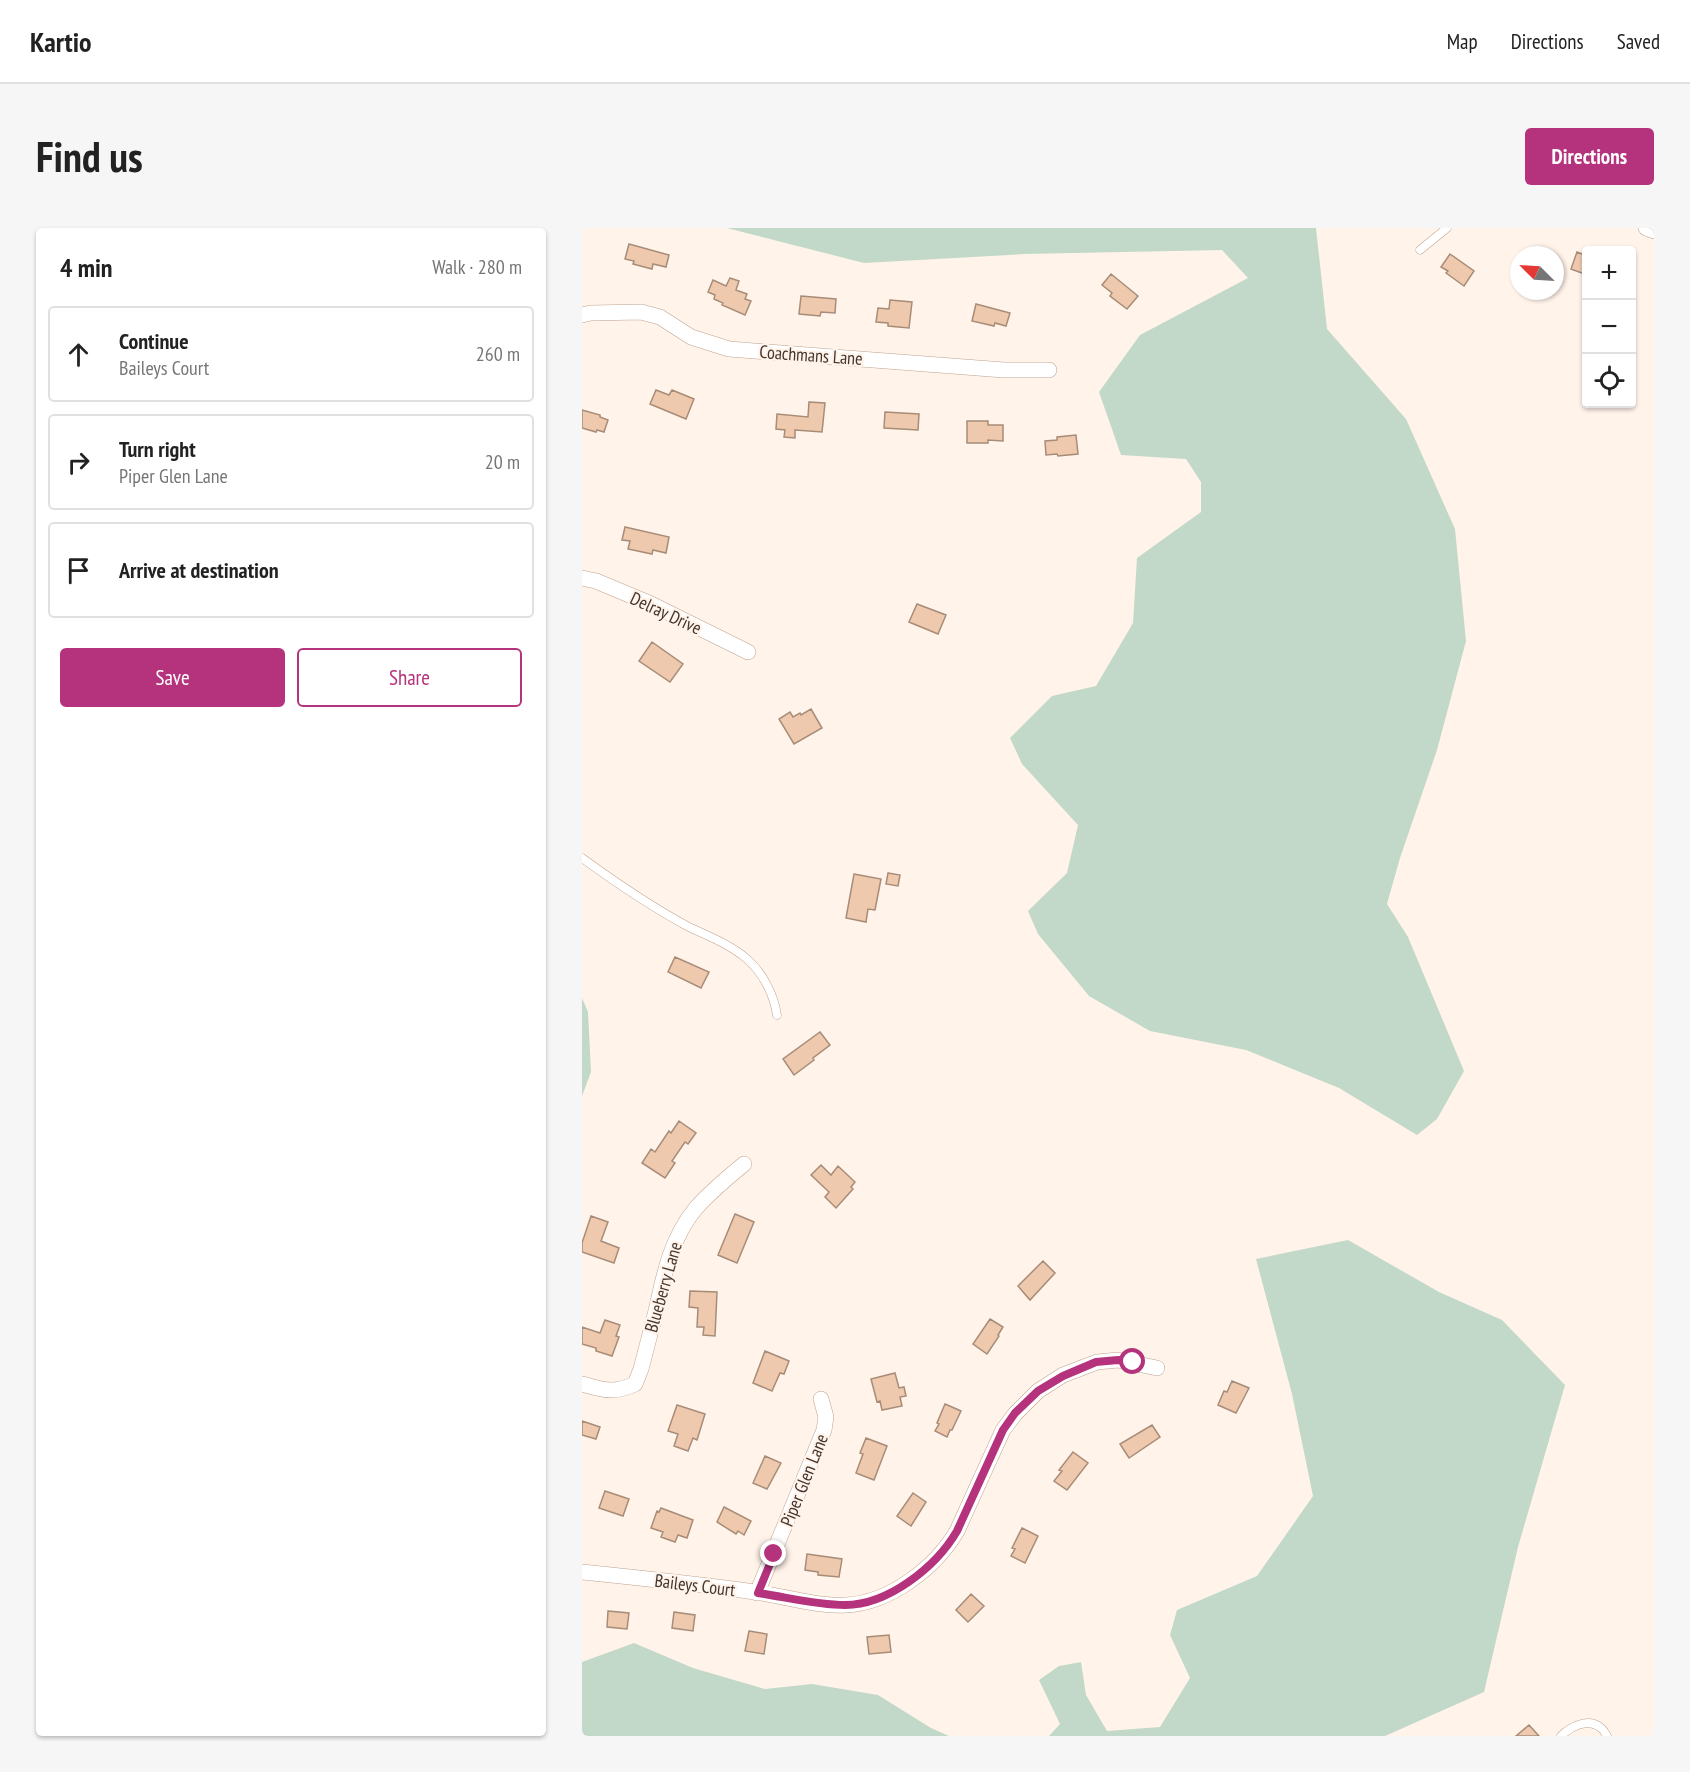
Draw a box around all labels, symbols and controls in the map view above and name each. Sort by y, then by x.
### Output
text: Kartio [30,23,92,60]
text: Map [1447,28,1478,55]
text: Directions [1511,28,1584,55]
text: Saved [1617,28,1660,55]
button: Directions [1525,128,1654,185]
text: Find us [36,129,143,184]
north arrow [1510,246,1564,300]
map controls [1582,246,1636,408]
button: + [1582,246,1636,300]
text: 4 min [60,251,113,284]
text: Walk · 280 m [432,254,522,280]
button: − [1582,300,1636,354]
text: Continue [119,327,189,355]
icon: ahead [62,338,95,371]
street label: Coachmans Lane [759,340,863,370]
text: 260 m [476,341,520,367]
button: locate [1582,354,1636,408]
text: Baileys Court [119,355,209,381]
text: Turn right [119,435,196,463]
icon: right [62,446,95,479]
text: 20 m [485,449,520,475]
text: Piper Glen Lane [119,463,228,489]
icon: arrive [62,554,95,587]
text: Arrive at destination [119,556,279,584]
street label: Delray Drive [627,587,705,639]
button: Save [60,648,285,707]
button: Share [297,648,522,707]
street label: Blueberry Lane [639,1239,687,1335]
route start [1119,1348,1145,1374]
street label: Piper Glen Lane [775,1430,833,1530]
route end [760,1540,786,1566]
street label: Baileys Court [653,1569,737,1601]

